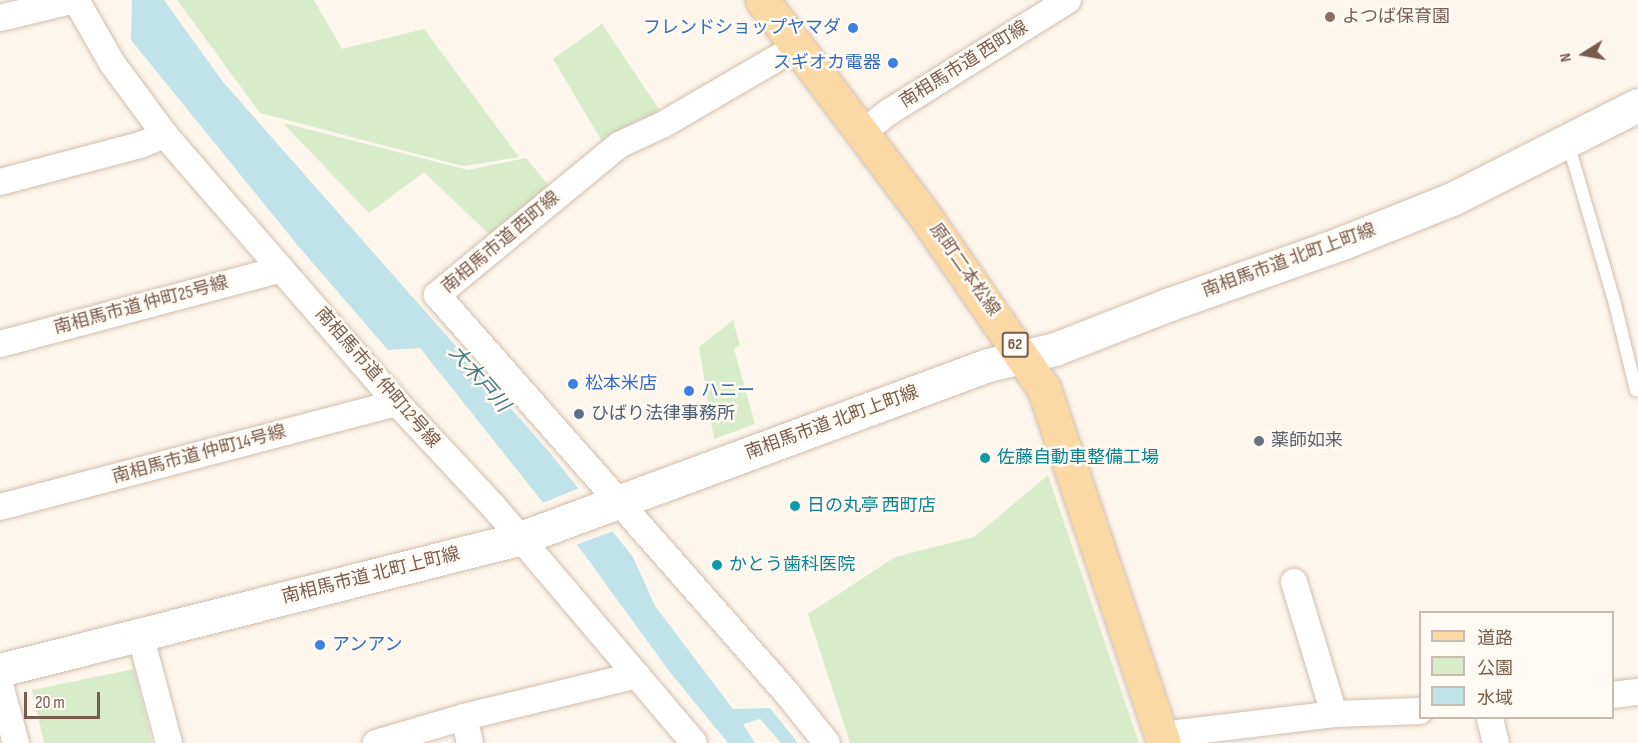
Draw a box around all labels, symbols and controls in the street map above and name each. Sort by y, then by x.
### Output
place label: よつば保育園 [1342,6,1450,28]
marker: よつば保育園 [1323,10,1337,24]
place label: フレンドショップヤマダ [643,17,841,39]
street label: 南相馬市道 西町線 [896,17,1032,113]
marker: フレンドショップヤマダ [846,21,860,35]
north arrow [1554,24,1614,84]
place label: スギオカ電器 [773,52,881,74]
text: N [1556,52,1576,64]
marker: スギオカ電器 [886,56,900,70]
street label: 南相馬市道 西町線 [438,188,564,298]
street label: 原町二本松線 [924,220,1004,320]
street label: 南相馬市道 北町上町線 [1199,220,1379,302]
street label: 南相馬市道 仲町25号線 [52,272,230,340]
street label: 南相馬市道 仲町12号線 [310,303,444,453]
road number: 62 [1002,332,1028,358]
water label: 大木戸川 [444,341,514,417]
place label: 松本米店 [585,373,657,395]
marker: 松本米店 [566,377,580,391]
place label: ハニー [701,380,755,402]
street label: 南相馬市道 北町上町線 [742,382,922,464]
marker: ハニー [682,384,696,398]
place label: ひばり法律事務所 [591,403,735,425]
marker: ひばり法律事務所 [572,407,586,421]
street label: 南相馬市道 仲町14号線 [110,421,288,489]
place label: 薬師如来 [1271,430,1343,452]
marker: 薬師如来 [1252,434,1266,448]
place label: 佐藤自動車整備工場 [997,447,1159,469]
marker: 佐藤自動車整備工場 [978,451,992,465]
place label: 日の丸亭 西町店 [807,495,936,517]
marker: 日の丸亭 西町店 [788,499,802,513]
street label: 南相馬市道 北町上町線 [280,543,462,609]
place label: かとう歯科医院 [729,554,855,576]
marker: かとう歯科医院 [710,558,724,572]
legend [1419,611,1614,719]
text: 道路 [1477,628,1513,649]
place label: アンアン [332,634,404,656]
marker: アンアン [313,638,327,652]
text: 公園 [1477,658,1513,679]
scale bar [27,680,104,718]
text: 水域 [1477,688,1513,709]
text: 20 m [35,692,65,713]

